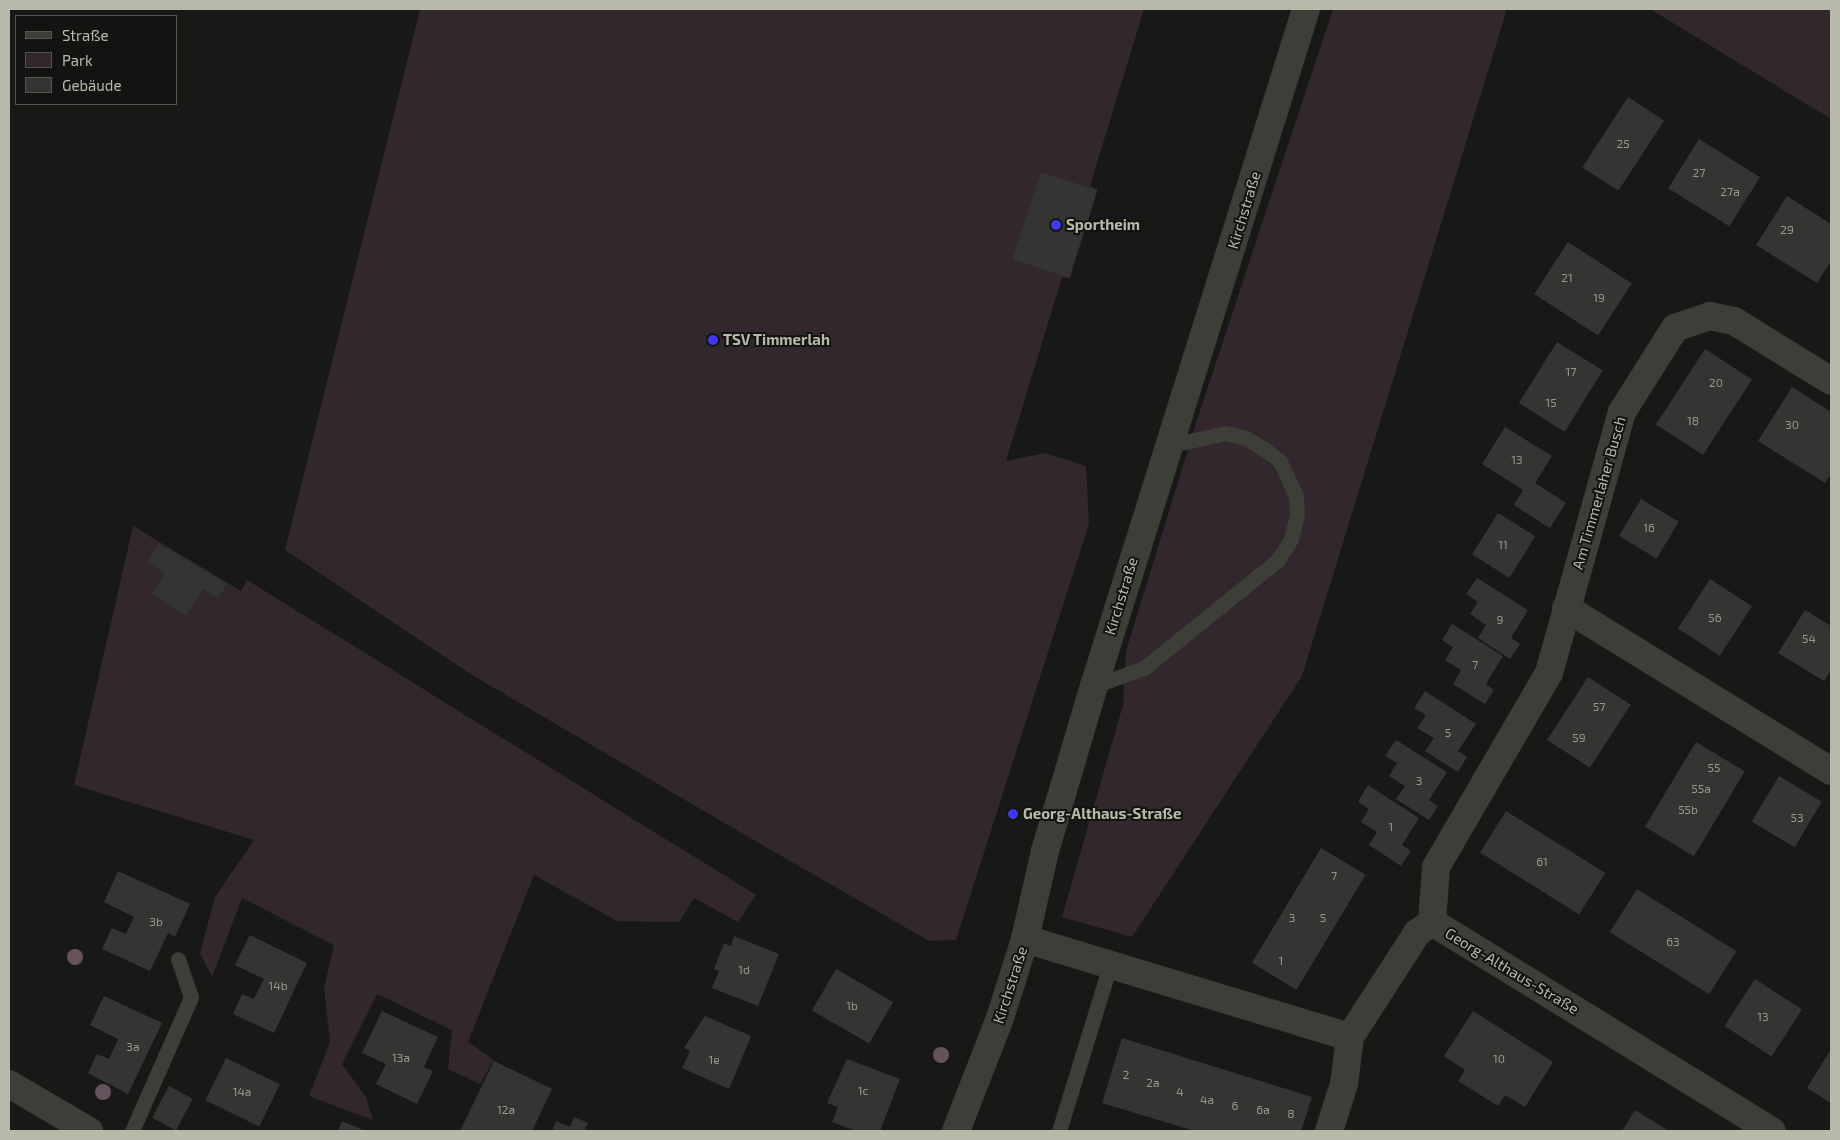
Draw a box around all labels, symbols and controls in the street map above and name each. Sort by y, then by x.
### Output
legend [15,15,178,105]
text: Straße [62,26,108,44]
text: Park [62,51,93,69]
text: Gebäude [62,76,121,94]
house number: 25 [1616,137,1630,151]
house number: 27 [1693,166,1705,180]
street label: Kirchstraße [1224,169,1264,251]
house number: 27a [1720,185,1740,199]
place label: Sportheim [1066,216,1140,234]
marker: Sportheim [1050,219,1062,231]
house number: 29 [1780,223,1794,237]
house number: 21 [1561,271,1573,285]
house number: 19 [1593,291,1605,305]
place label: TSV Timmerlah [723,331,831,349]
marker: TSV Timmerlah [707,334,719,346]
house number: 17 [1566,365,1576,379]
house number: 20 [1709,376,1723,390]
house number: 15 [1545,396,1557,410]
street label: Am Timmerlaher Busch [1568,414,1630,572]
house number: 18 [1687,414,1699,428]
house number: 30 [1785,418,1799,432]
house number: 13 [1511,453,1523,467]
house number: 16 [1643,521,1655,535]
house number: 11 [1498,538,1508,552]
street label: Kirchstraße [1101,555,1141,637]
house number: 56 [1708,611,1722,625]
house number: 9 [1497,613,1503,627]
house number: 54 [1802,632,1816,646]
house number: 7 [1472,658,1478,672]
house number: 57 [1593,700,1605,714]
house number: 5 [1445,726,1451,740]
house number: 59 [1572,731,1586,745]
house number: 55 [1708,761,1720,775]
house number: 3 [1416,774,1422,788]
house number: 55a [1691,782,1711,796]
house number: 55b [1678,803,1698,817]
place label: Georg-Althaus-Straße [1023,805,1181,823]
marker: Georg-Althaus-Straße [1007,808,1019,820]
house number: 53 [1790,811,1804,825]
house number: 1 [1389,820,1393,834]
house number: 61 [1536,855,1548,869]
house number: 7 [1331,869,1337,883]
house number: 3 [1289,911,1295,925]
house number: 5 [1320,911,1326,925]
house number: 3b [149,915,163,929]
street label: Georg-Althaus-Straße [1442,924,1582,1018]
house number: 63 [1666,935,1680,949]
street label: Kirchstraße [989,944,1031,1026]
house number: 1 [1279,954,1283,968]
house number: 1d [738,963,750,977]
house number: 14b [269,979,287,993]
house number: 1b [846,999,858,1013]
house number: 13 [1757,1010,1769,1024]
house number: 3a [126,1040,140,1054]
house number: 13a [392,1051,410,1065]
house number: 10 [1493,1052,1505,1066]
house number: 1e [708,1053,720,1067]
house number: 2 [1123,1068,1129,1082]
house number: 2a [1146,1076,1160,1090]
house number: 1c [858,1084,868,1098]
house number: 14a [233,1085,251,1099]
house number: 4 [1176,1085,1184,1099]
house number: 4a [1200,1093,1214,1107]
house number: 6 [1232,1099,1238,1113]
house number: 12a [497,1103,515,1117]
house number: 6a [1256,1103,1270,1117]
house number: 8 [1287,1107,1295,1121]

